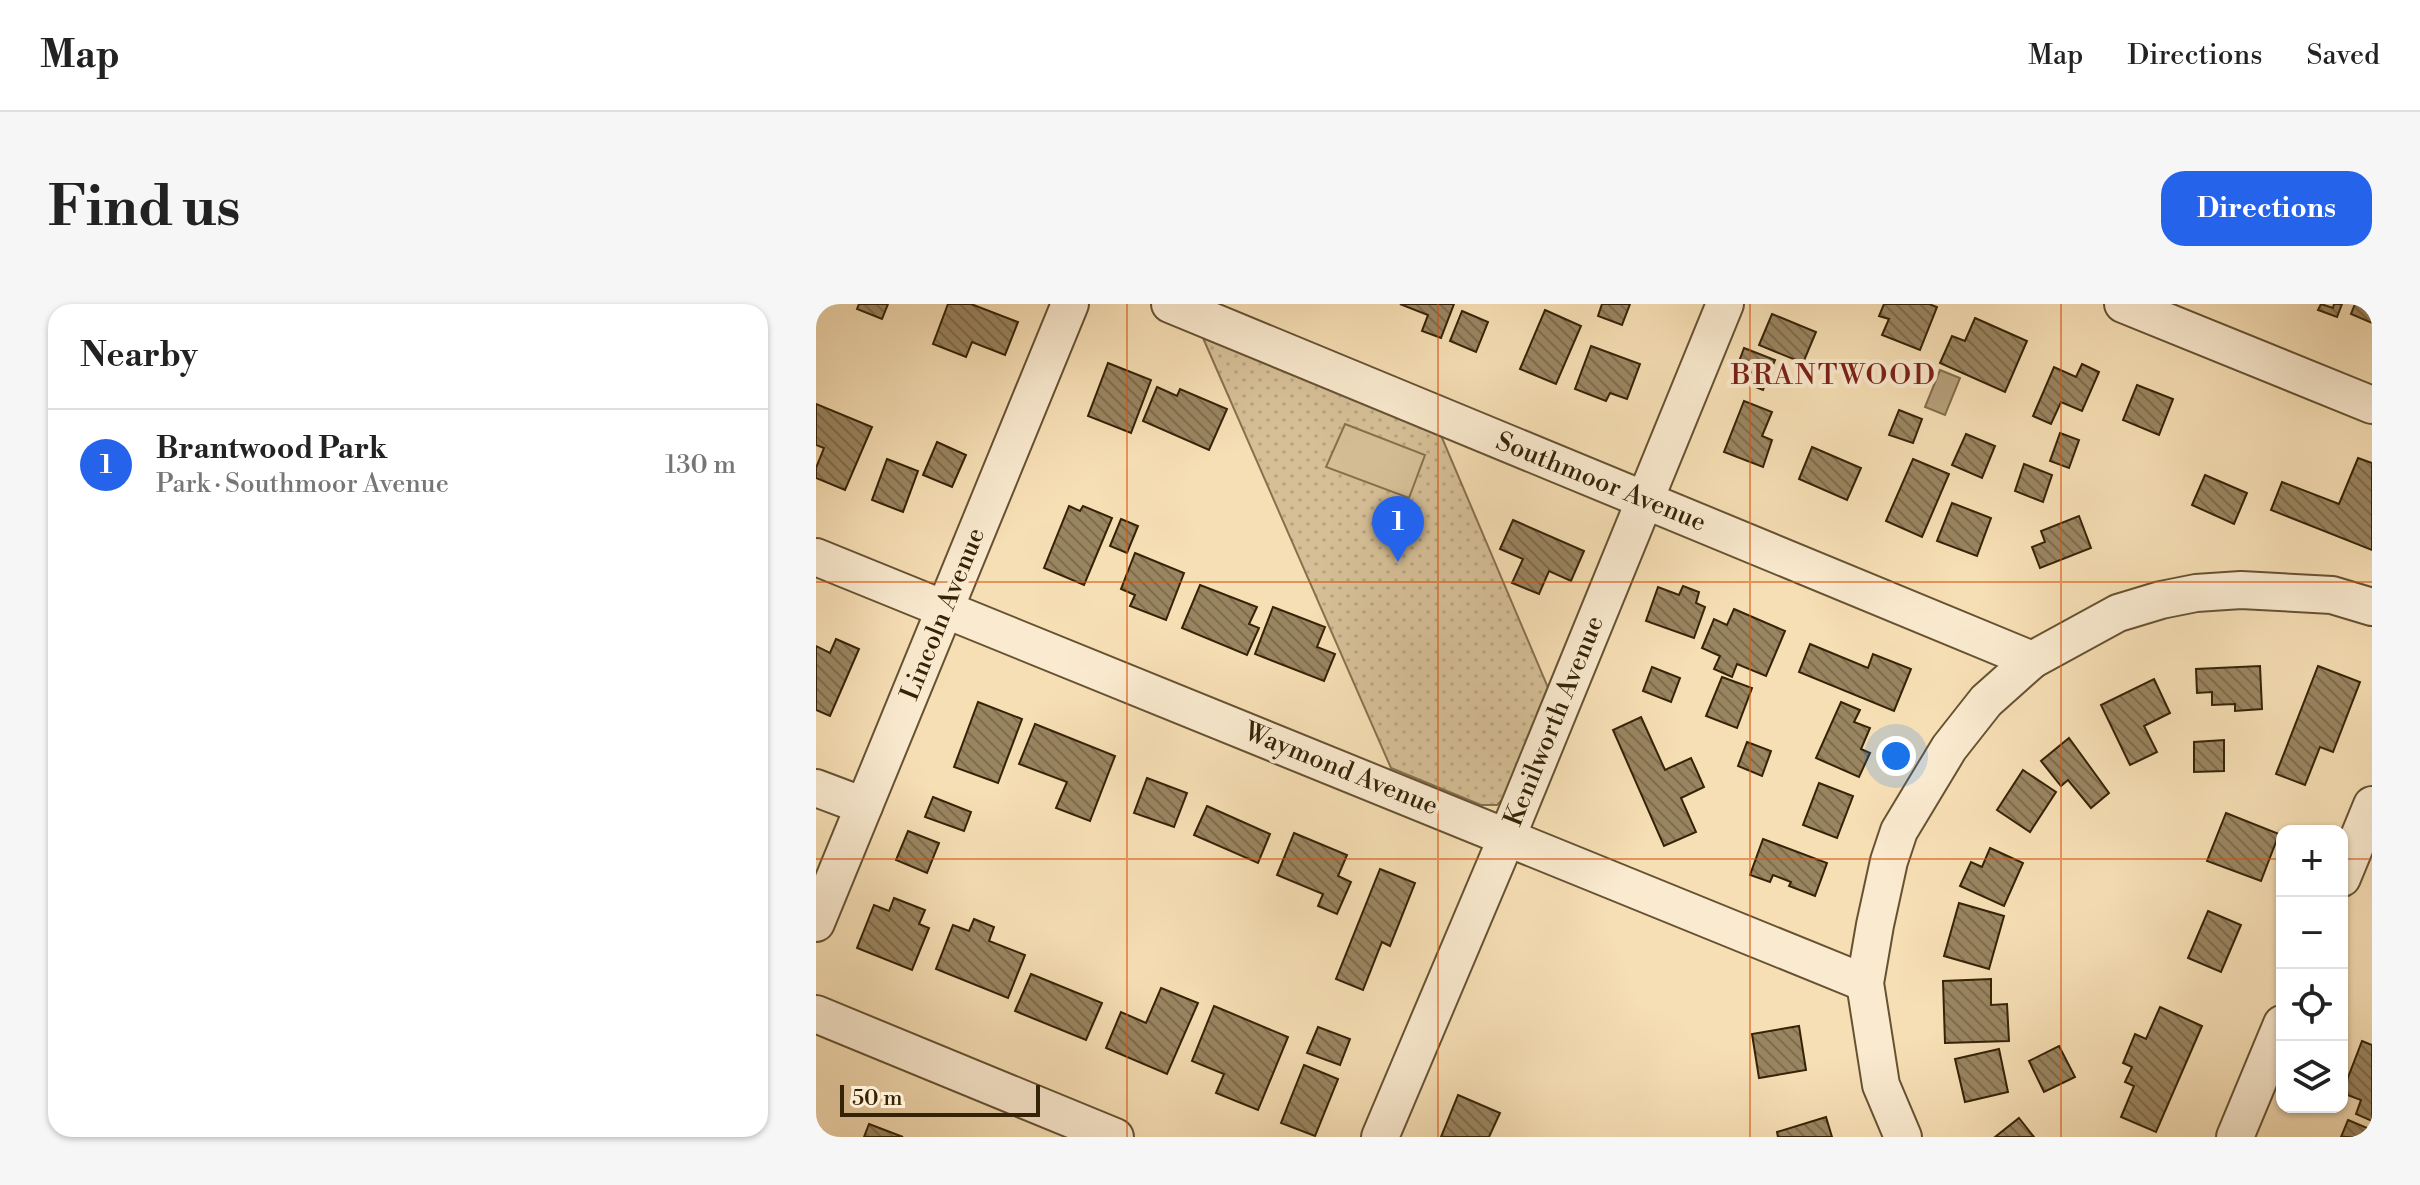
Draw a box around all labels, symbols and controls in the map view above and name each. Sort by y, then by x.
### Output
text: Map [40,32,120,79]
text: Map [2028,38,2083,73]
text: Directions [2127,38,2262,73]
text: Saved [2306,38,2380,73]
button: Directions [2161,171,2372,246]
text: Find us [48,173,241,243]
text: Nearby [80,335,198,377]
district label: BRANTWOOD [1730,358,1937,393]
street label: Southmoor Avenue [1491,425,1711,539]
text: Brantwood Park [156,430,387,468]
text: 1 [100,449,112,481]
text: 130 m [665,449,736,481]
text: Park · Southmoor Avenue [156,468,449,500]
pin: 1 [1372,496,1424,562]
street label: Lincoln Avenue [894,523,992,705]
street label: Kenilworth Avenue [1497,611,1611,831]
street label: Waymond Avenue [1238,715,1443,822]
your location [1876,736,1916,776]
map controls [2276,825,2348,1113]
button: + [2276,825,2348,897]
button: − [2276,897,2348,969]
button: locate [2276,969,2348,1041]
button: layers [2276,1041,2348,1113]
scale bar [840,1081,1040,1117]
text: 50 m [852,1085,903,1112]

